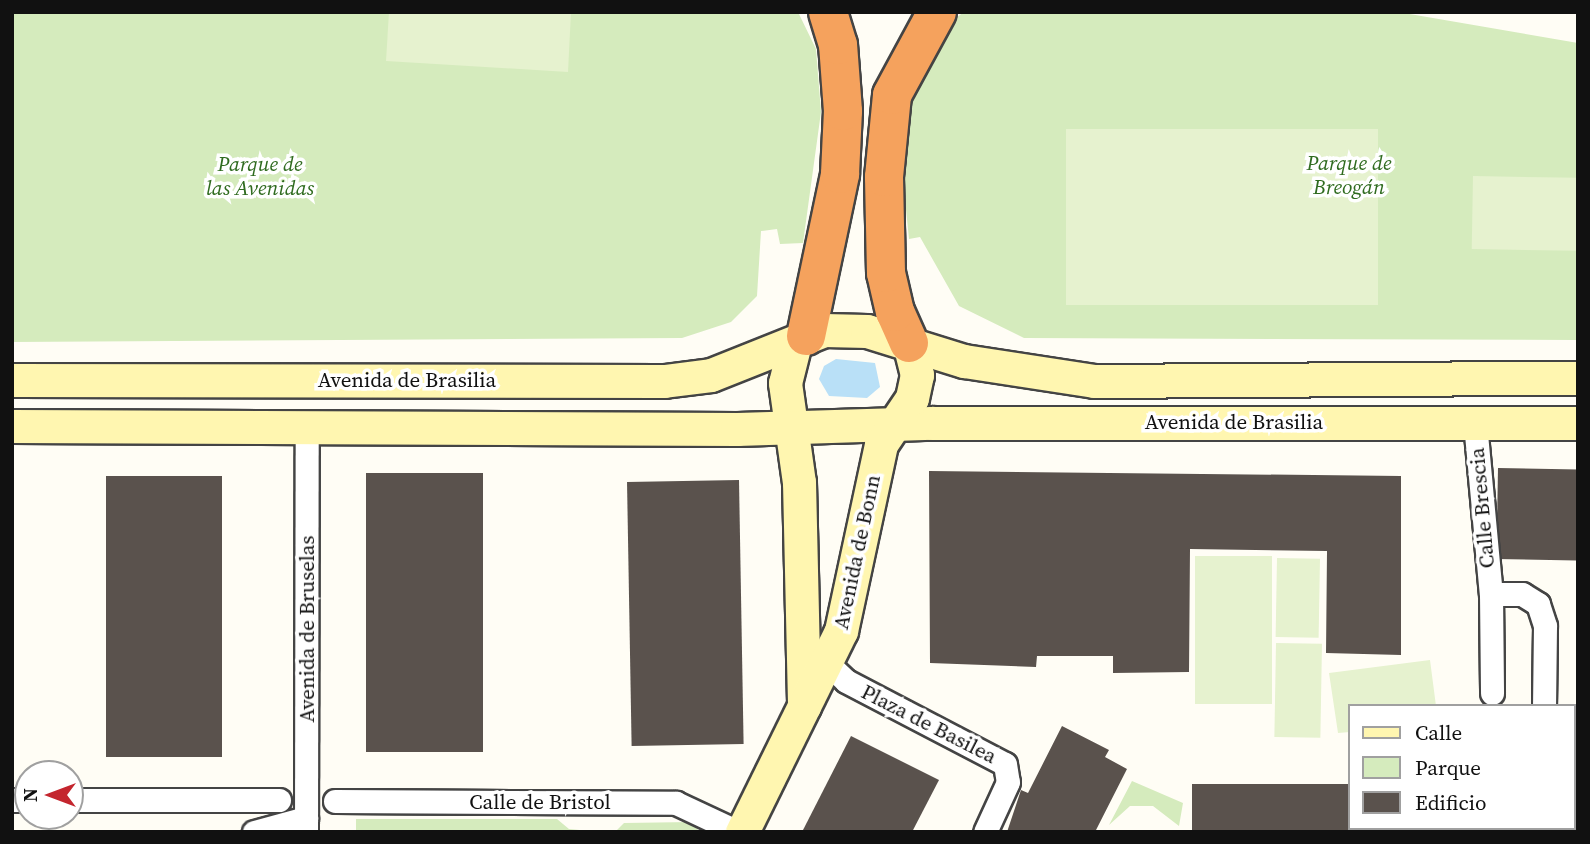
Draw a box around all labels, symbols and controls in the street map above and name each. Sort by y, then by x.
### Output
park label: Parque de Breogán [1307,150,1391,200]
park label: Parque de las Avenidas [206,151,314,201]
street label: Avenida de Brasilia [318,367,496,393]
street label: Avenida de Brasilia [1145,409,1323,435]
street label: Calle Brescia [1464,447,1500,569]
street label: Avenida de Bonn [828,472,886,632]
street label: Avenida de Bruselas [294,535,320,723]
street label: Plaza de Basilea [857,679,1001,769]
legend [1348,704,1576,830]
text: Calle [1415,718,1462,747]
text: Parque [1415,753,1481,782]
north arrow [14,760,84,830]
text: N [17,788,43,802]
text: Edificio [1415,788,1487,817]
street label: Calle de Bristol [469,789,611,815]

